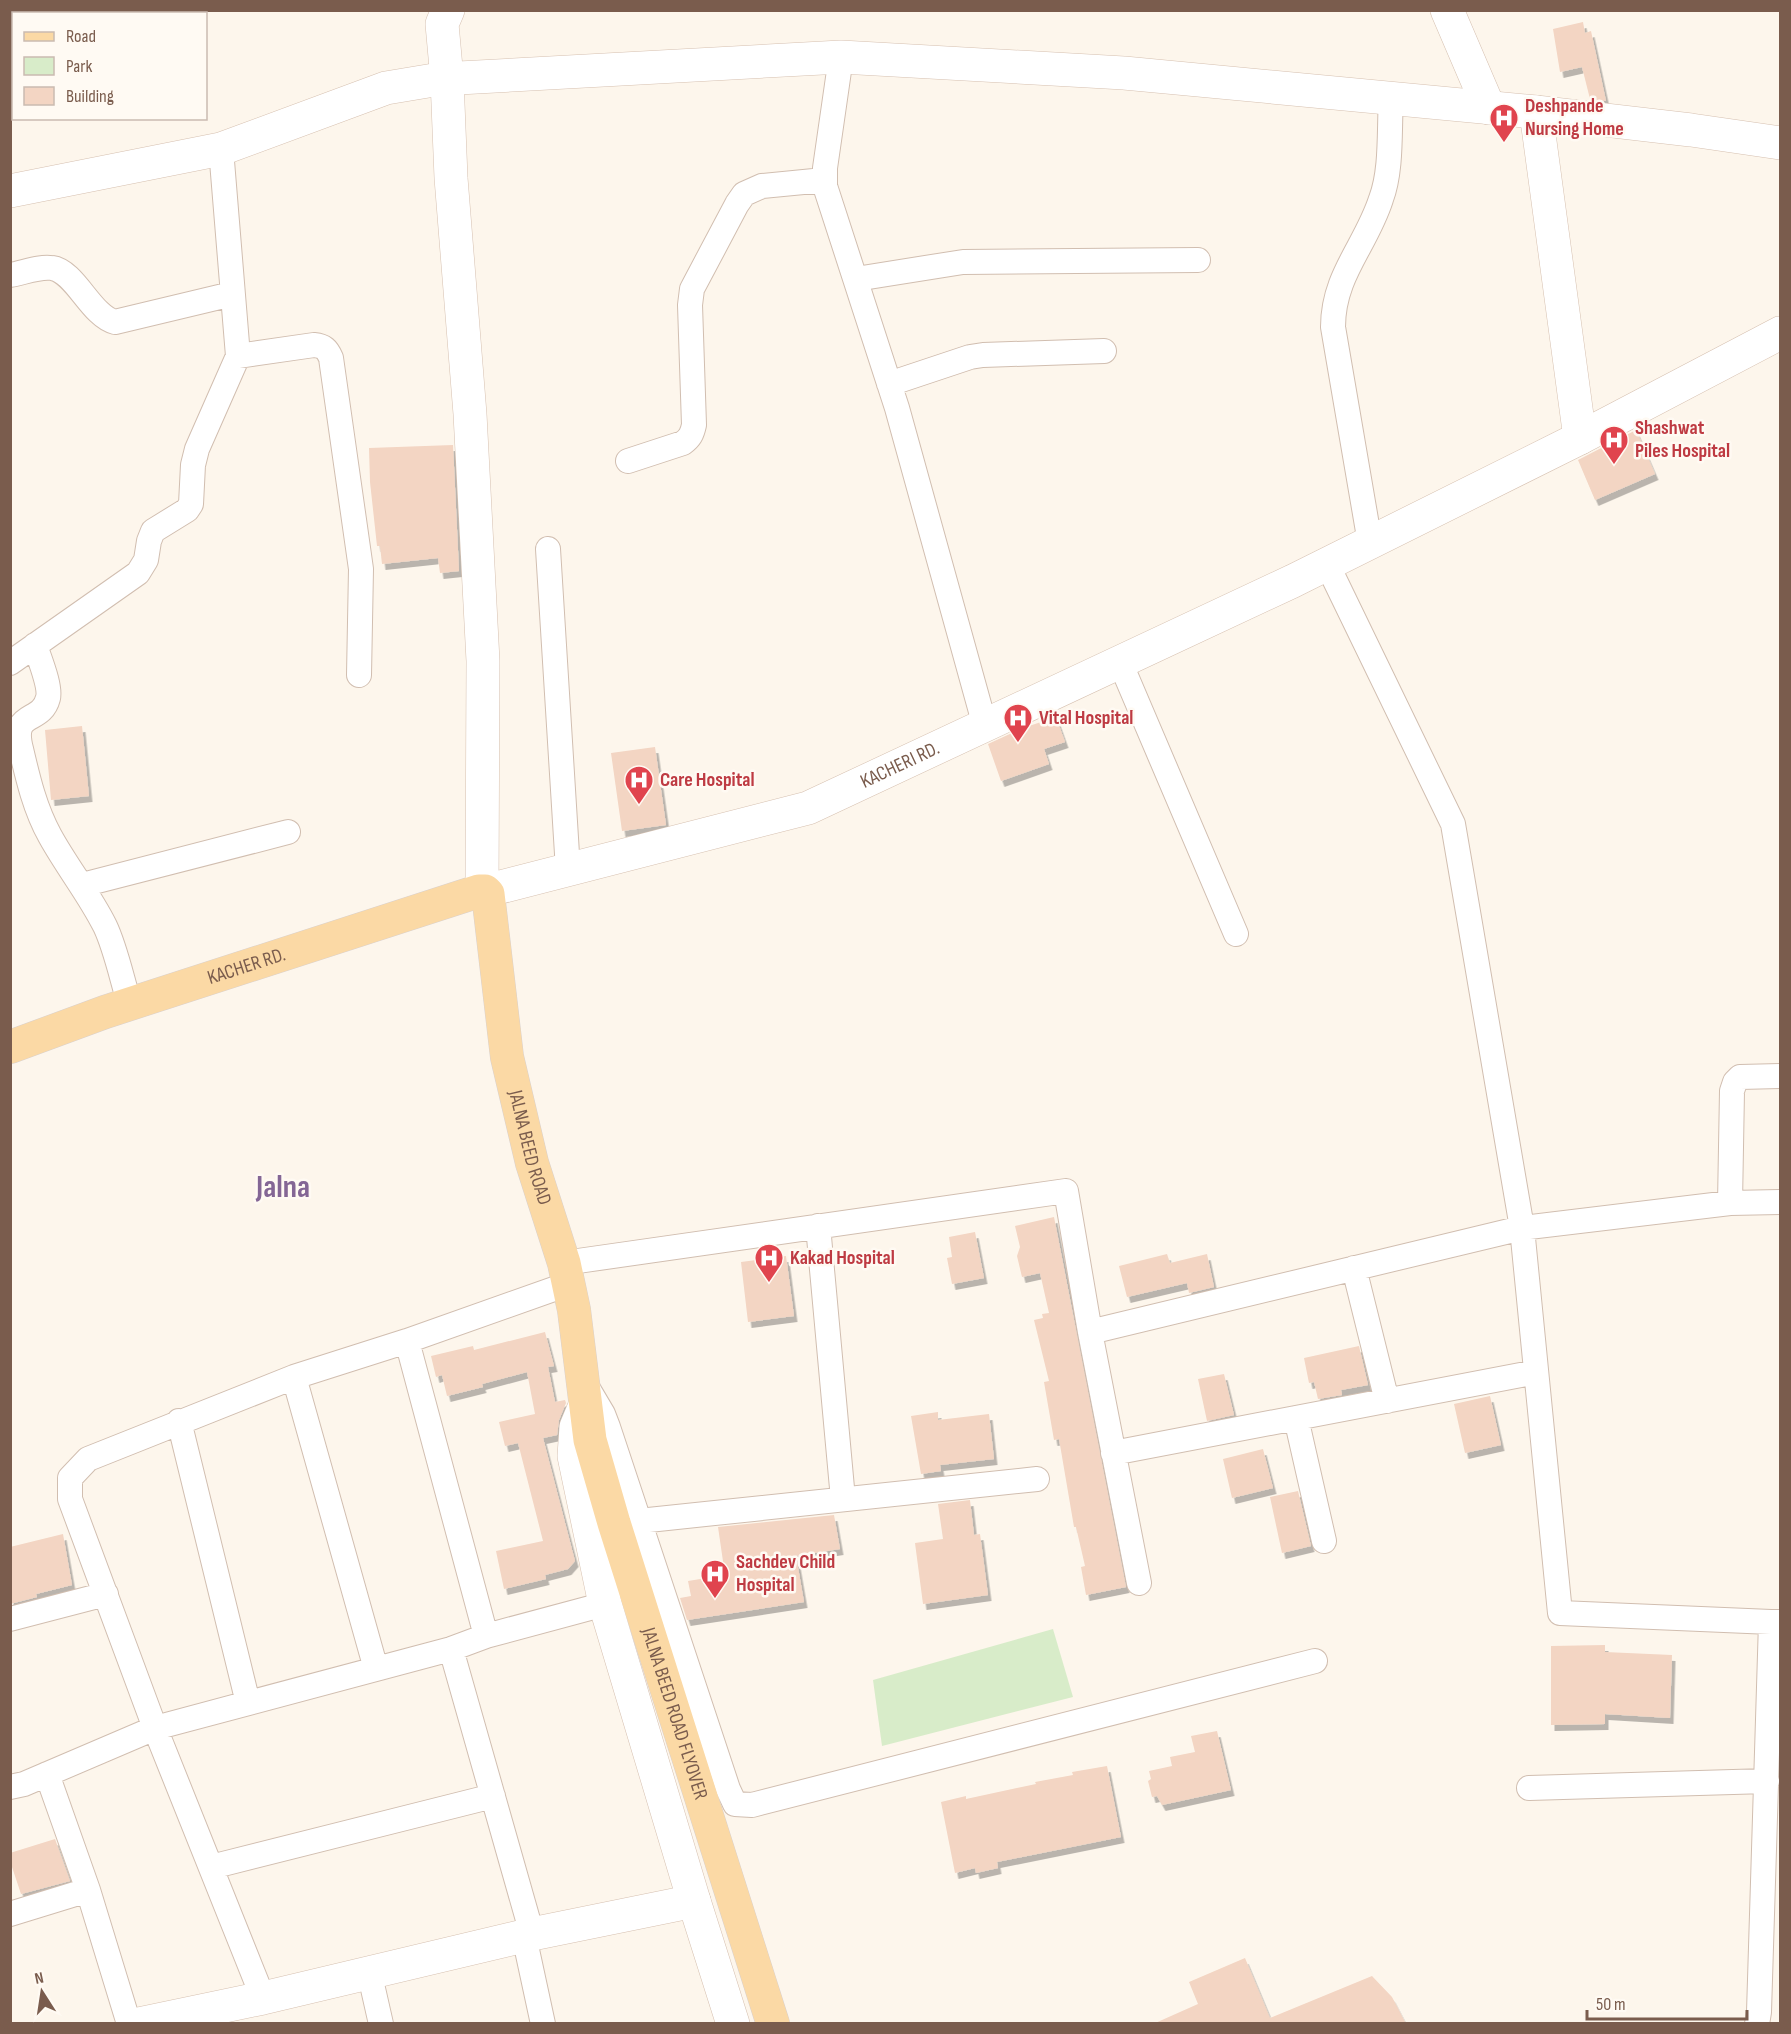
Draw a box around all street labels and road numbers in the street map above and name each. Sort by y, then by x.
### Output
street label: KACHERI RD. [857,736,943,794]
street label: KACHER RD. [205,942,289,990]
street label: JALNA BEED ROAD [503,1087,557,1208]
street label: JALNA BEED ROAD FLYOVER [636,1624,713,1803]

